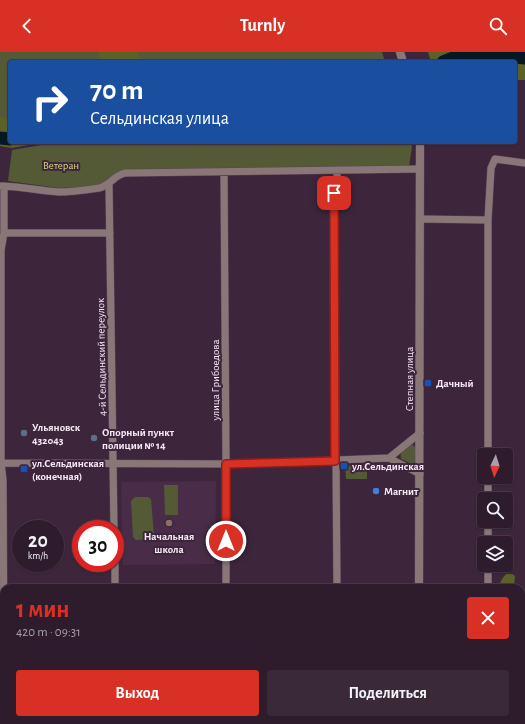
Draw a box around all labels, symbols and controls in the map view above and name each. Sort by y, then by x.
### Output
icon: back [16,15,38,37]
icon: search [487,15,509,37]
text: Turnly [240,17,285,35]
icon: right [24,76,76,128]
text: 70 m [90,77,144,105]
text: Сельдинская улица [90,110,229,128]
park label: Ветеран [43,160,79,171]
pin [317,176,351,210]
icon: arrive [323,182,345,204]
street label: 4-й Сельдинский переулок [95,298,108,416]
street label: улица Грибоедова [210,340,221,421]
street label: Степная улица [404,347,415,411]
marker: Дачный [423,378,433,388]
place label: Дачный [436,378,474,389]
place label: Ульяновск 432043 [32,422,81,446]
place label: Опорный пункт полиции № 14 [102,427,175,451]
marker: Ульяновск 432043 [19,428,29,438]
marker: Опорный пункт полиции № 14 [89,433,99,443]
north arrow [477,448,513,484]
map controls [477,448,513,572]
place label: ул.Сельдинская (конечная) [31,458,104,482]
marker: ул.Сельдинская [339,461,349,471]
place label: ул.Сельдинская [351,461,424,472]
marker: ул.Сельдинская (конечная) [19,464,29,474]
marker: Магнит [371,486,381,496]
place label: Магнит [384,486,419,497]
button: search [477,492,513,528]
marker: Начальная школа [164,518,174,528]
speed limit sign: 30 [72,520,124,572]
position arrow [205,520,247,562]
text: 20 [28,531,48,551]
place label: Начальная школа [144,531,194,555]
button: layers [477,536,513,572]
text: km/h [28,551,48,561]
button: close [467,597,509,639]
text: 1 мин [16,598,70,622]
text: 420 m · 09:31 [16,626,81,639]
button: Выход [16,670,259,716]
button: Поделиться [267,670,509,716]

